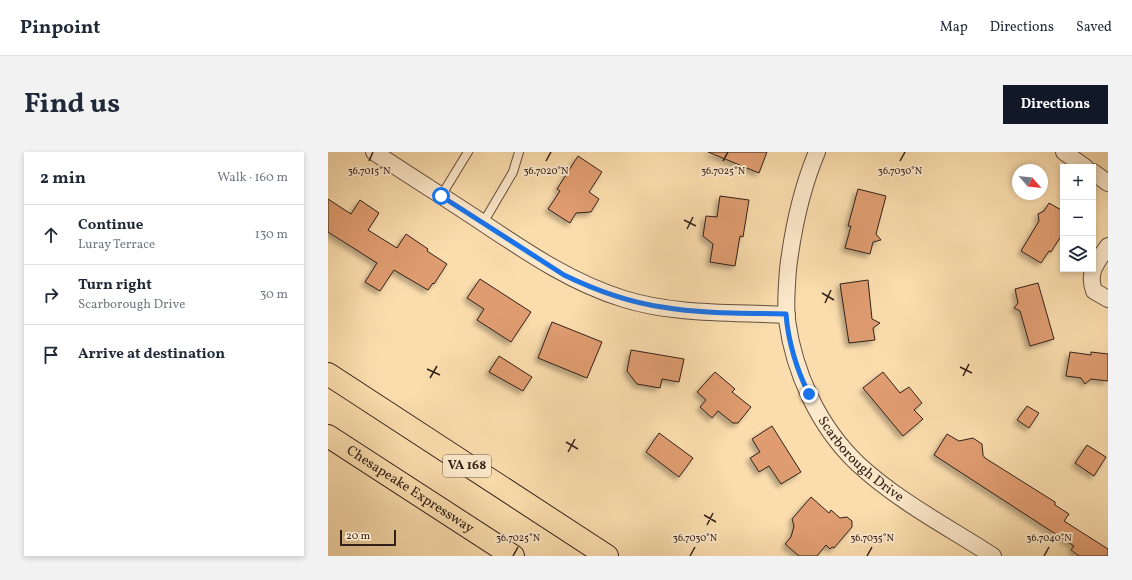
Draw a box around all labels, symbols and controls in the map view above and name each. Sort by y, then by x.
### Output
text: Pinpoint [20,15,100,41]
text: Map [940,18,968,37]
text: Directions [990,18,1054,37]
text: Saved [1076,18,1112,37]
text: Find us [24,85,120,124]
button: Directions [1003,85,1108,124]
text: 36.7015°N [348,164,391,178]
text: 36.7020°N [523,164,569,178]
text: 36.7025°N [701,164,746,178]
text: 36.7030°N [878,164,923,178]
north arrow [1012,164,1048,200]
map controls [1060,164,1096,272]
button: + [1060,164,1096,200]
text: 2 min [40,167,86,190]
text: Walk · 160 m [217,169,288,187]
route start [432,187,450,205]
button: − [1060,200,1096,236]
text: Continue [78,215,143,236]
icon: ahead [40,224,62,246]
text: 130 m [255,226,288,244]
text: Luray Terrace [78,236,155,254]
button: layers [1060,236,1096,272]
text: Turn right [78,275,152,296]
icon: right [40,284,62,306]
text: 30 m [260,286,288,304]
text: Scarborough Drive [78,296,185,314]
icon: arrive [40,344,62,366]
text: Arrive at destination [78,344,225,365]
route end [800,385,818,403]
street label: Scarborough Drive [813,413,908,507]
street label: Chesapeake Expressway [343,441,478,538]
road number: VA 168 [443,455,491,477]
scale bar [340,528,396,547]
text: 20 m [346,529,370,544]
text: 36.7025°N [496,531,541,545]
text: 36.7030°N [673,531,718,545]
text: 36.7035°N [850,531,894,545]
text: 36.7040°N [1026,531,1072,545]

